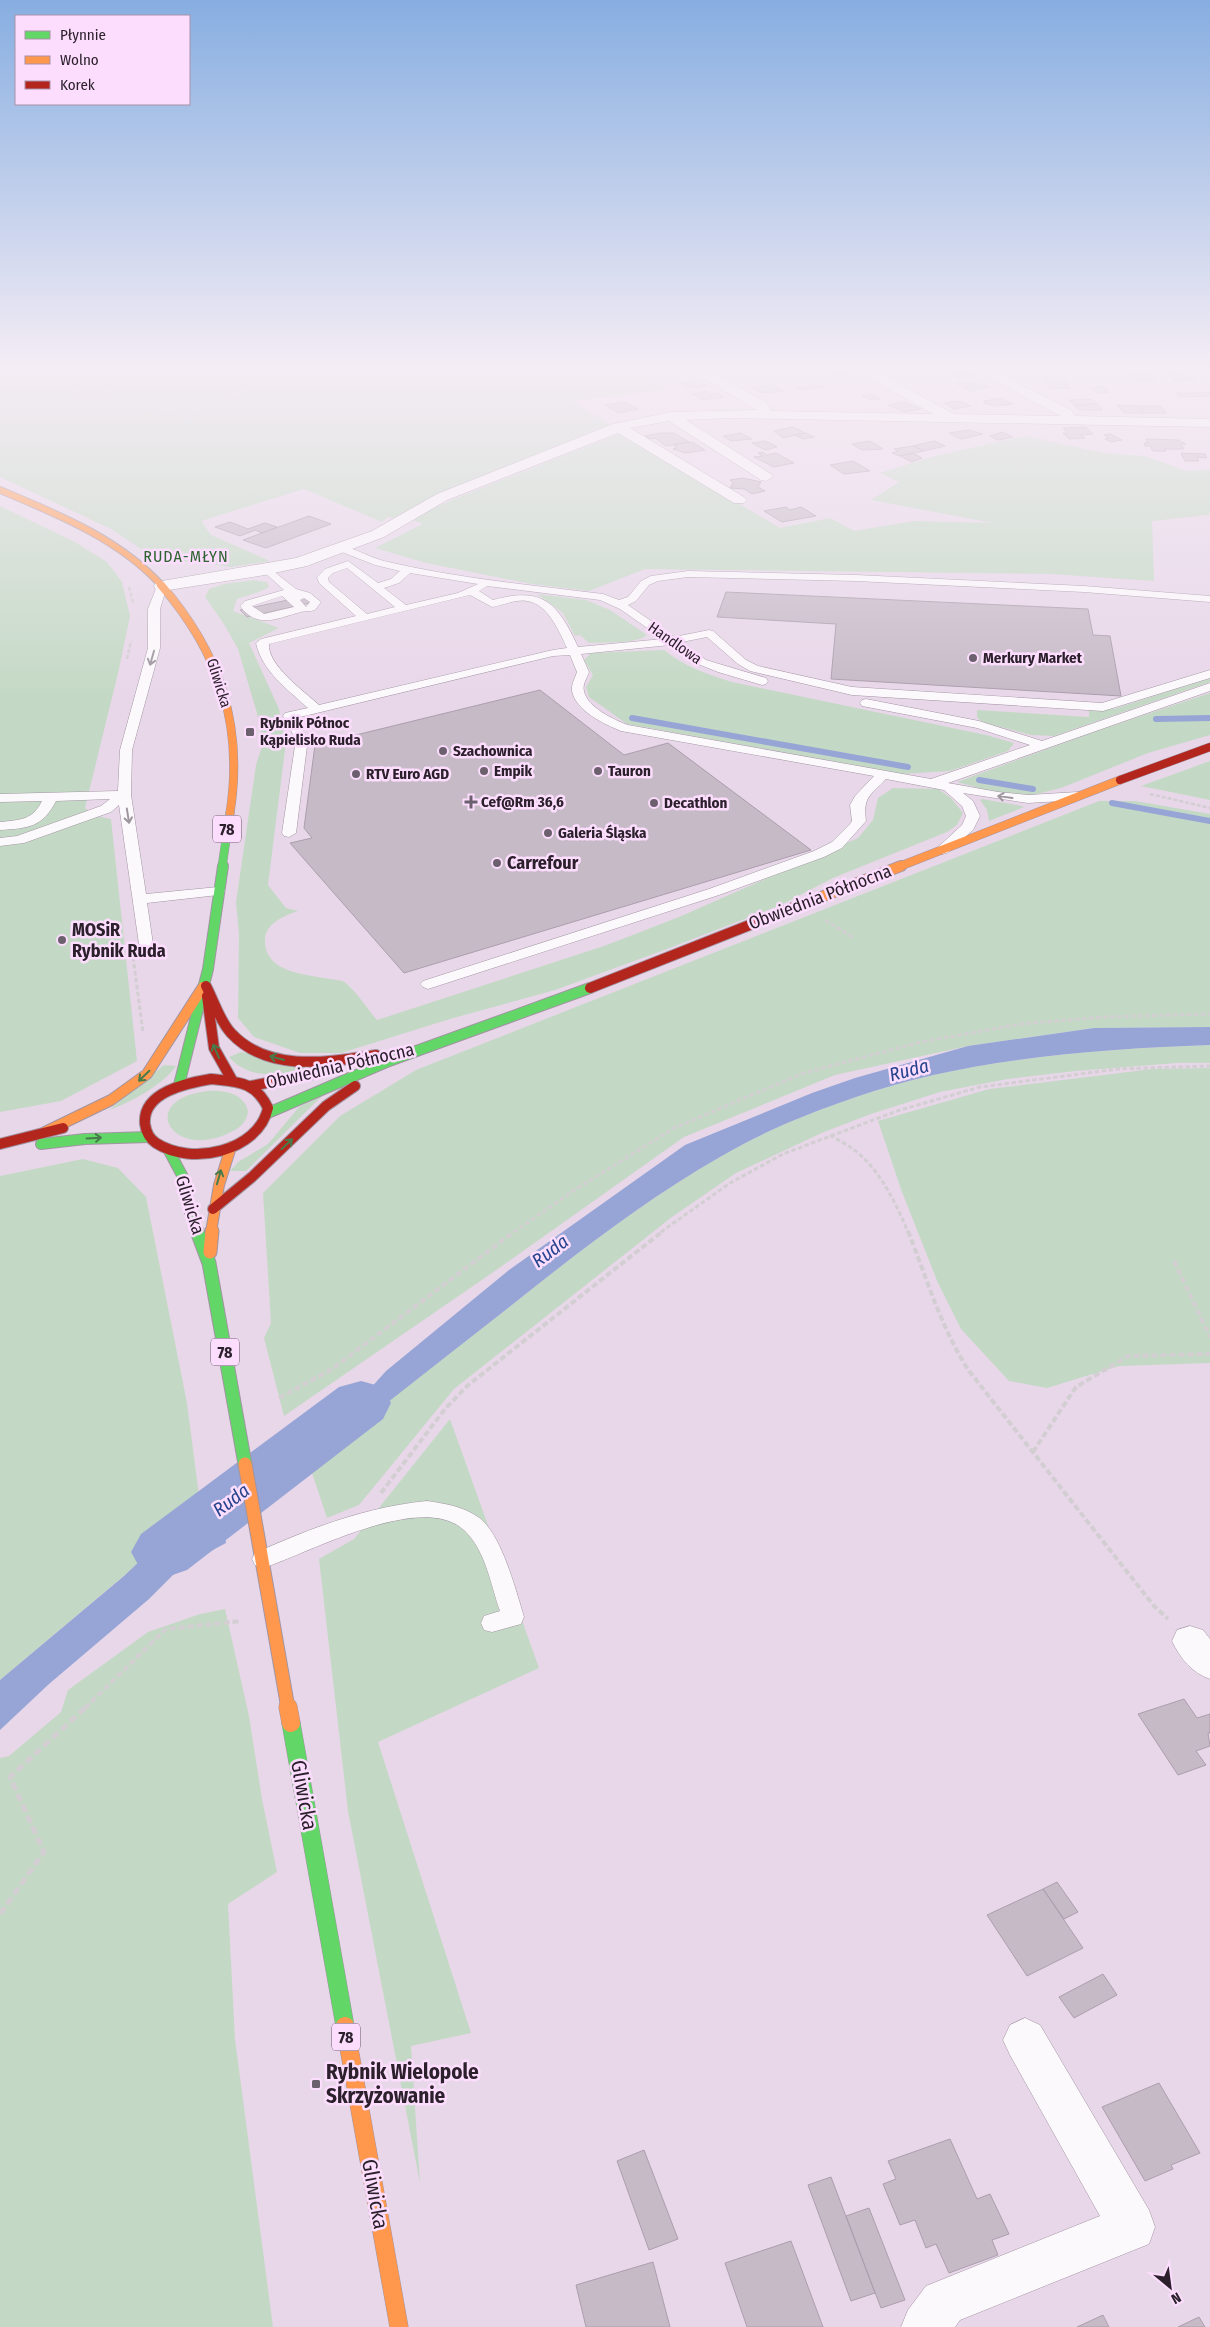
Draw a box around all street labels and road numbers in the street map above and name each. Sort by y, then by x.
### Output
street label: Handlowa [645,618,705,668]
street label: Gliwicka [203,656,235,710]
road number: 78 [213,816,241,842]
street label: Obwiednia Północna [745,860,895,934]
street label: Obwiednia Północna [264,1038,416,1094]
street label: Gliwicka [171,1173,209,1237]
road number: 78 [211,1338,239,1365]
street label: Gliwicka [285,1758,323,1832]
road number: 78 [332,2024,360,2050]
street label: Gliwicka [356,2157,394,2231]

